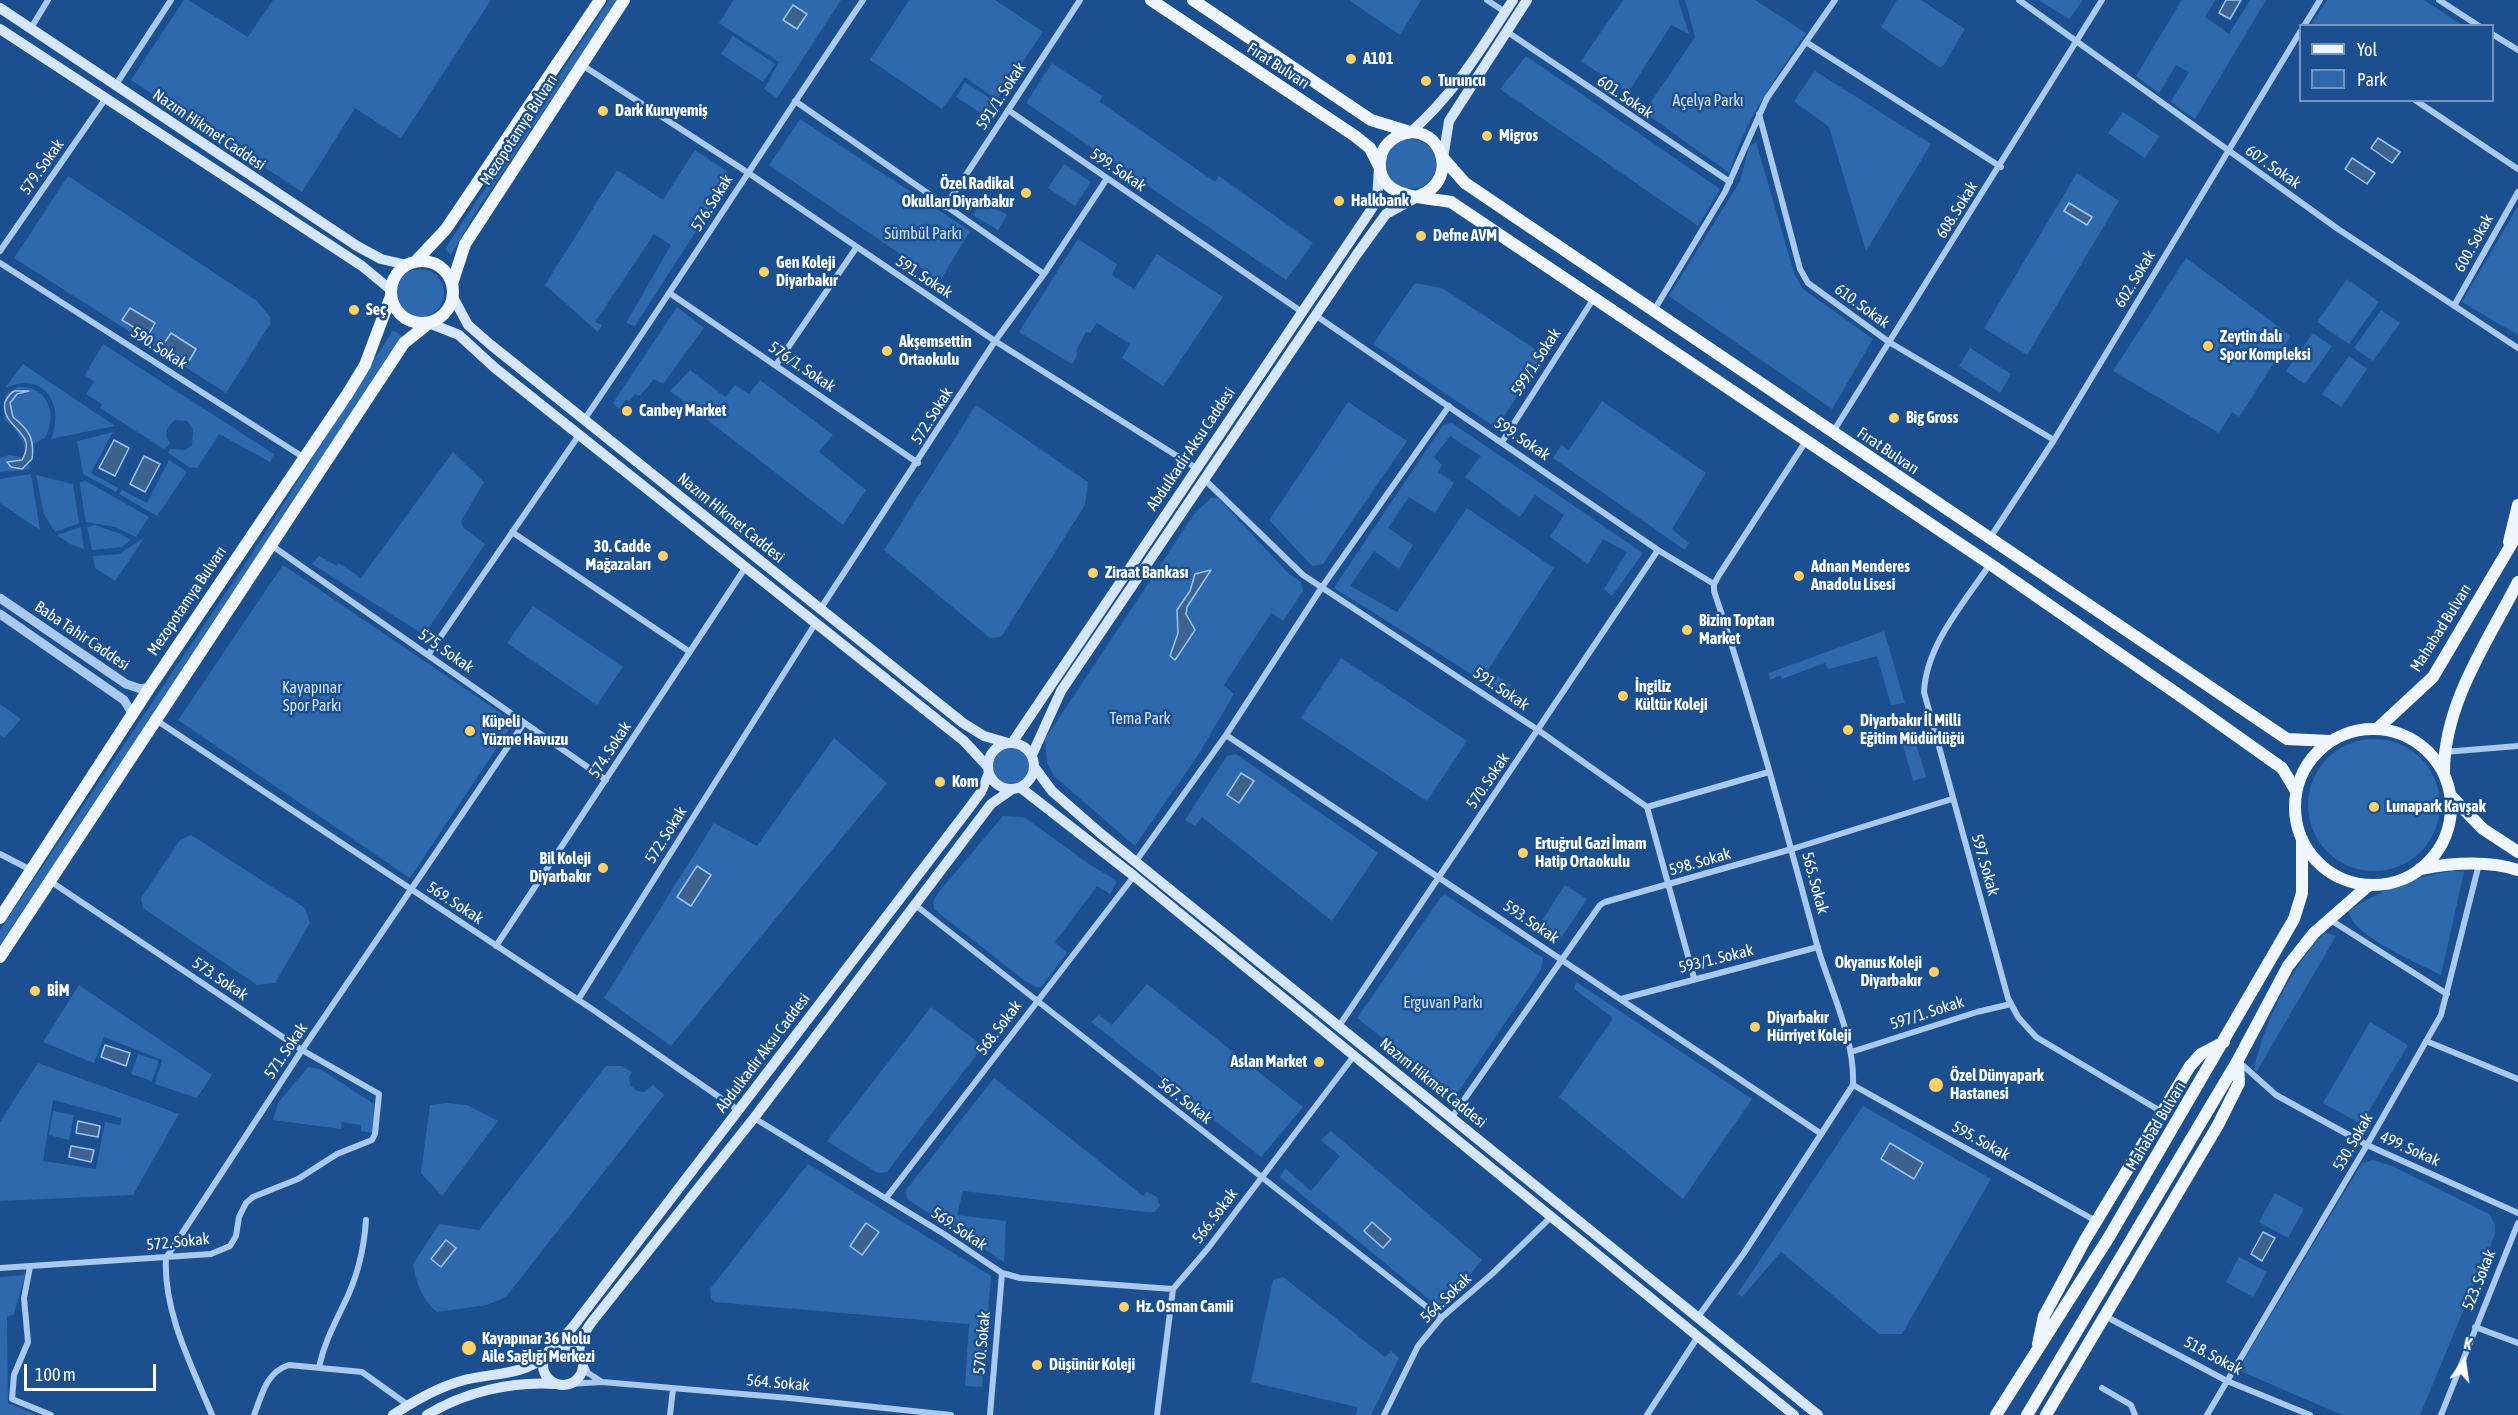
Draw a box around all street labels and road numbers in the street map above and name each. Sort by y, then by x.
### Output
street label: Fırat Bulvarı [1243,39,1313,93]
street label: 591/1. Sokak [972,59,1030,133]
street label: Mezopotamya Bulvarı [476,71,562,189]
street label: 601. Sokak [1593,71,1657,123]
street label: Nazım Hikmet Caddesi [149,85,269,175]
street label: 579. Sokak [16,136,68,198]
street label: 607. Sokak [2242,141,2304,193]
street label: 599. Sokak [1086,144,1150,196]
street label: 576. Sokak [687,171,737,235]
street label: 608. Sokak [1932,178,1982,242]
street label: 600. Sokak [2450,211,2498,275]
street label: 602. Sokak [2110,247,2160,311]
street label: 591. Sokak [892,252,956,302]
street label: 610. Sokak [1831,280,1893,332]
street label: 590. Sokak [127,323,191,373]
street label: 599/1. Sokak [1507,325,1565,399]
street label: 576/1. Sokak [765,338,839,396]
street label: 572. Sokak [907,384,957,448]
street label: Abdulkadir Aksu Caddesi [1143,384,1239,514]
street label: 599. Sokak [1490,413,1554,465]
street label: Fırat Bulvarı [1853,423,1923,479]
street label: Nazım Hikmet Caddesi [674,469,788,567]
street label: Mezopotamya Bulvarı [143,543,231,659]
street label: Mahabad Bulvarı [2406,581,2476,675]
street label: Baba Tahir Caddesi [31,597,133,675]
street label: 575. Sokak [415,625,477,677]
street label: 591. Sokak [1469,663,1533,715]
street label: 574. Sokak [585,718,635,782]
street label: 570. Sokak [1462,749,1514,813]
street label: 572. Sokak [641,803,691,867]
street label: 597. Sokak [1967,832,2003,898]
street label: 598. Sokak [1667,844,1733,880]
street label: 565. Sokak [1798,850,1832,916]
street label: 569. Sokak [423,878,487,928]
street label: 593. Sokak [1499,896,1563,948]
street label: 593/1. Sokak [1677,940,1755,978]
street label: 573. Sokak [188,953,252,1005]
street label: Abdulkadir Aksu Caddesi [712,990,814,1116]
street label: 597/1. Sokak [1888,992,1966,1034]
street label: 568. Sokak [972,997,1026,1059]
street label: 571. Sokak [260,1019,312,1083]
street label: Nazım Hikmet Caddesi [1376,1034,1490,1132]
street label: 567. Sokak [1154,1074,1216,1128]
street label: Mahabad Bulvarı [2122,1078,2190,1174]
street label: 530. Sokak [2329,1110,2377,1174]
street label: 595. Sokak [1949,1117,2013,1165]
street label: 499. Sokak [2377,1127,2443,1171]
street label: 566. Sokak [1188,1185,1242,1247]
street label: 569. Sokak [927,1203,991,1255]
street label: 572. Sokak [145,1229,211,1255]
street label: 523. Sokak [2458,1247,2500,1313]
street label: 564. Sokak [1417,1269,1475,1327]
street label: 570. Sokak [970,1311,994,1375]
street label: 518. Sokak [2181,1333,2245,1379]
street label: 564. Sokak [746,1371,810,1395]

